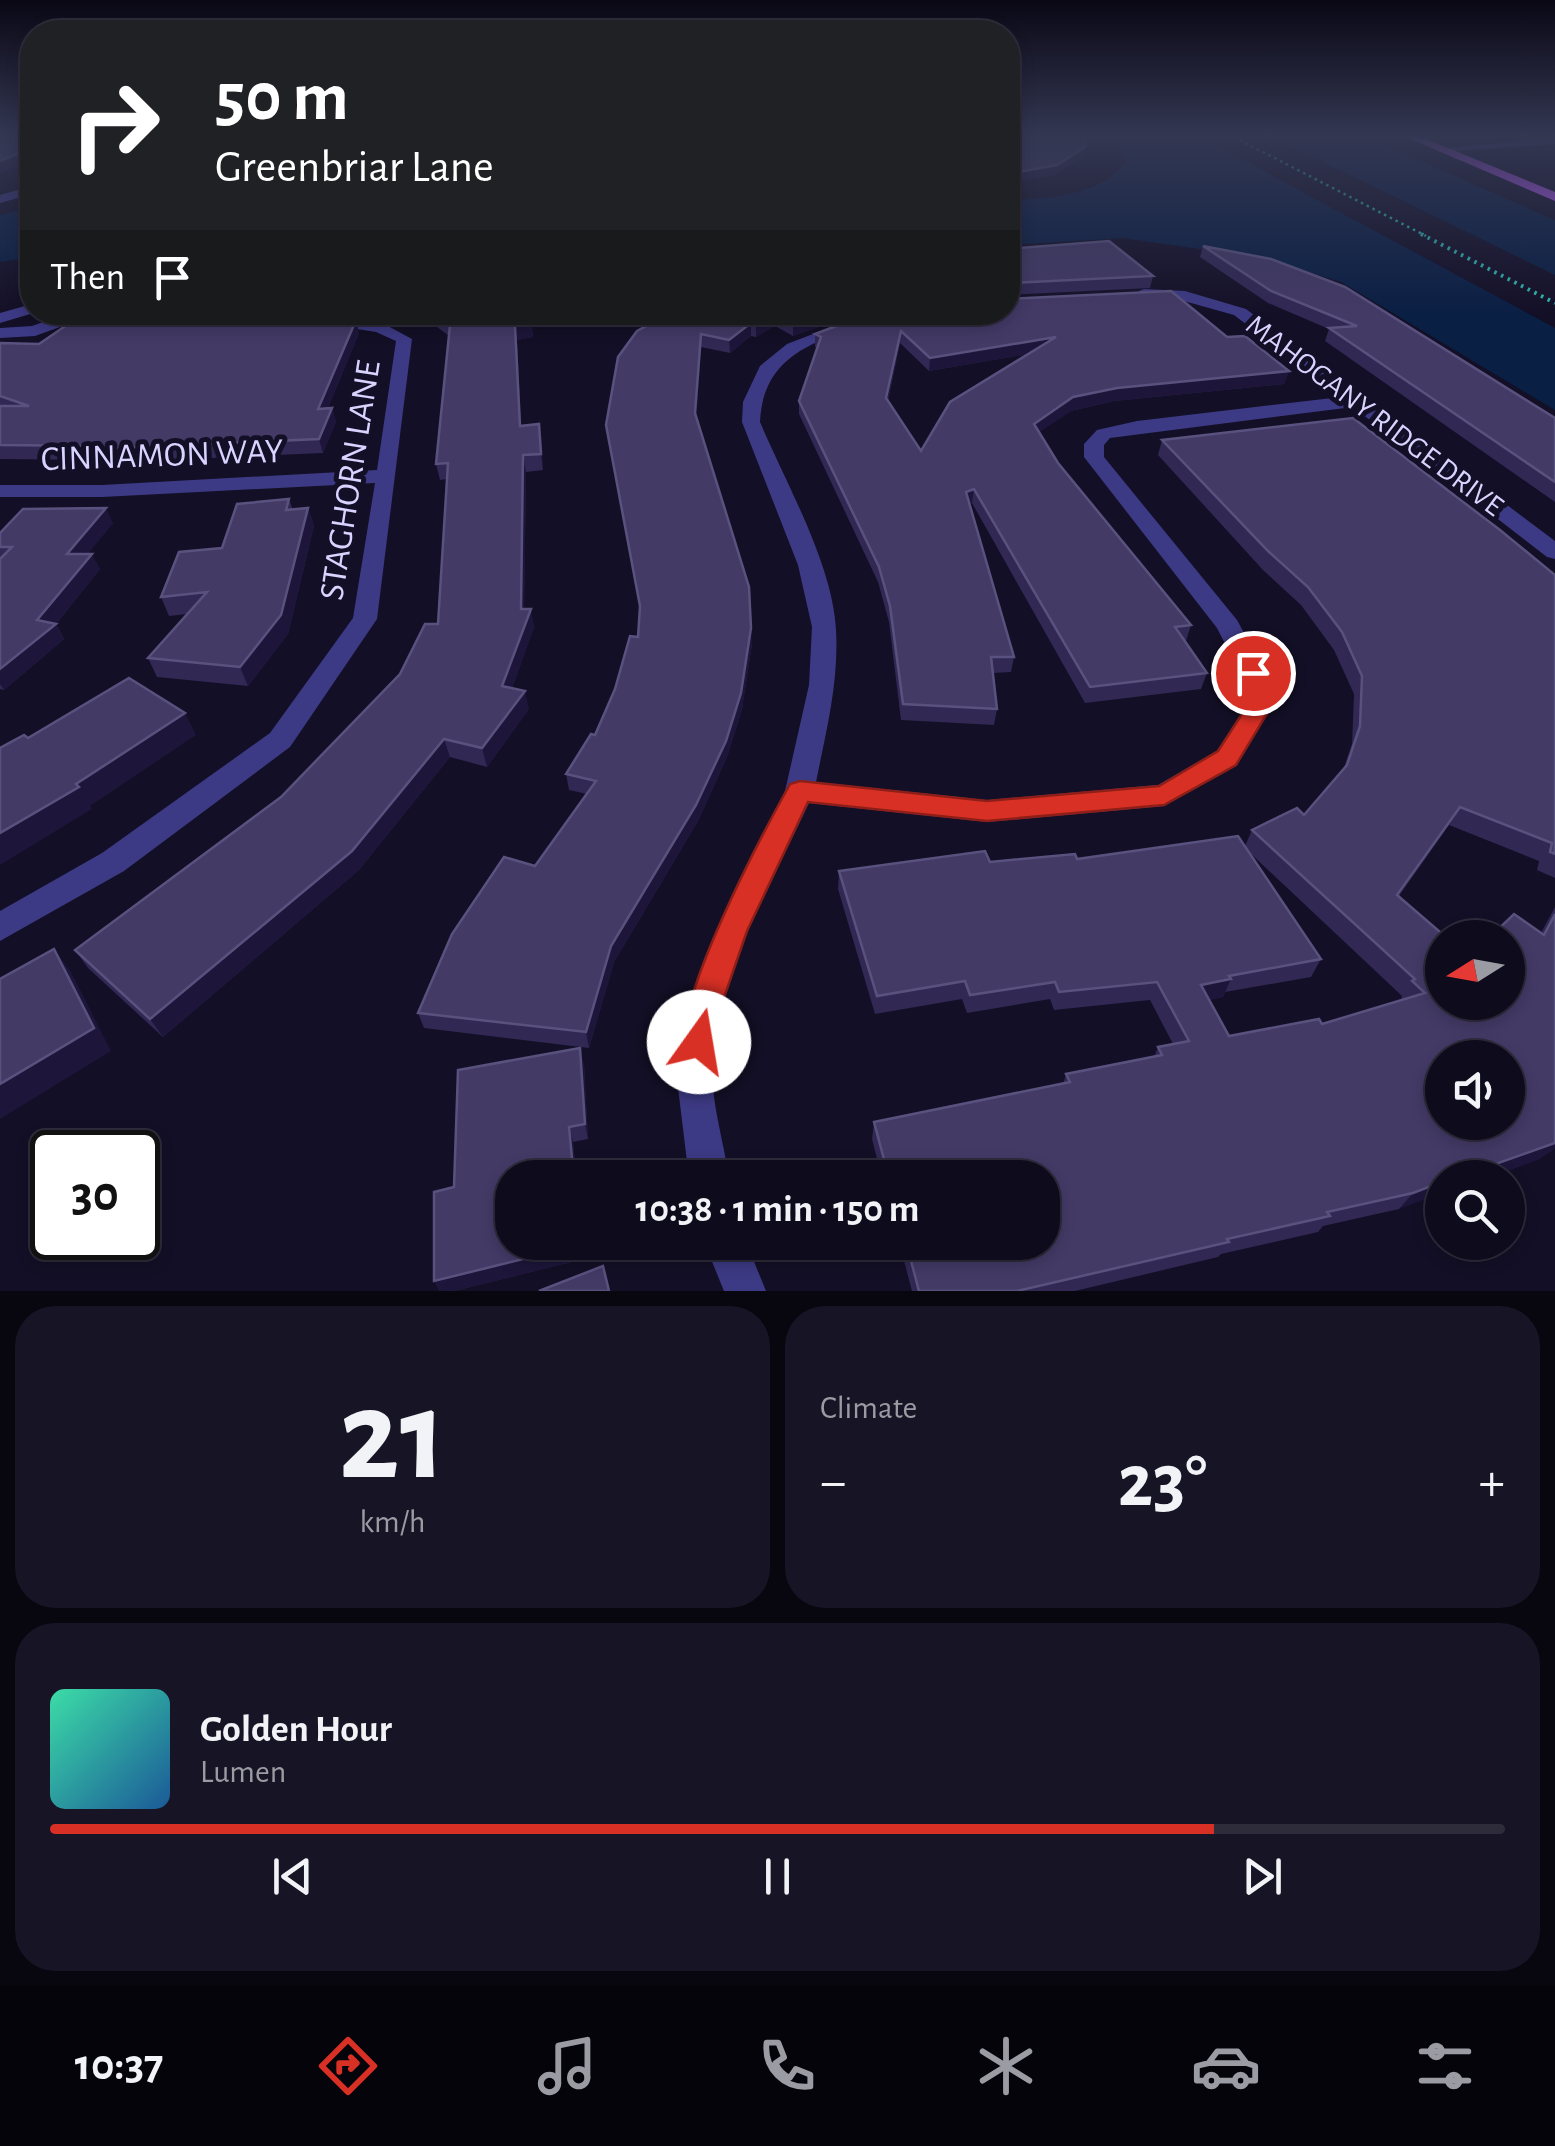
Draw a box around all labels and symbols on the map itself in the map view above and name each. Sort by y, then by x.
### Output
street label: MAHOGANY RIDGE DRIVE [1240,310,1508,522]
street label: STAGHORN LANE [314,358,387,603]
street label: CINNAMON WAY [40,434,284,477]
pin [1211,631,1296,716]
north arrow [1425,920,1525,1020]
position arrow [647,990,751,1094]
speed limit sign: 30 [30,1130,160,1260]

